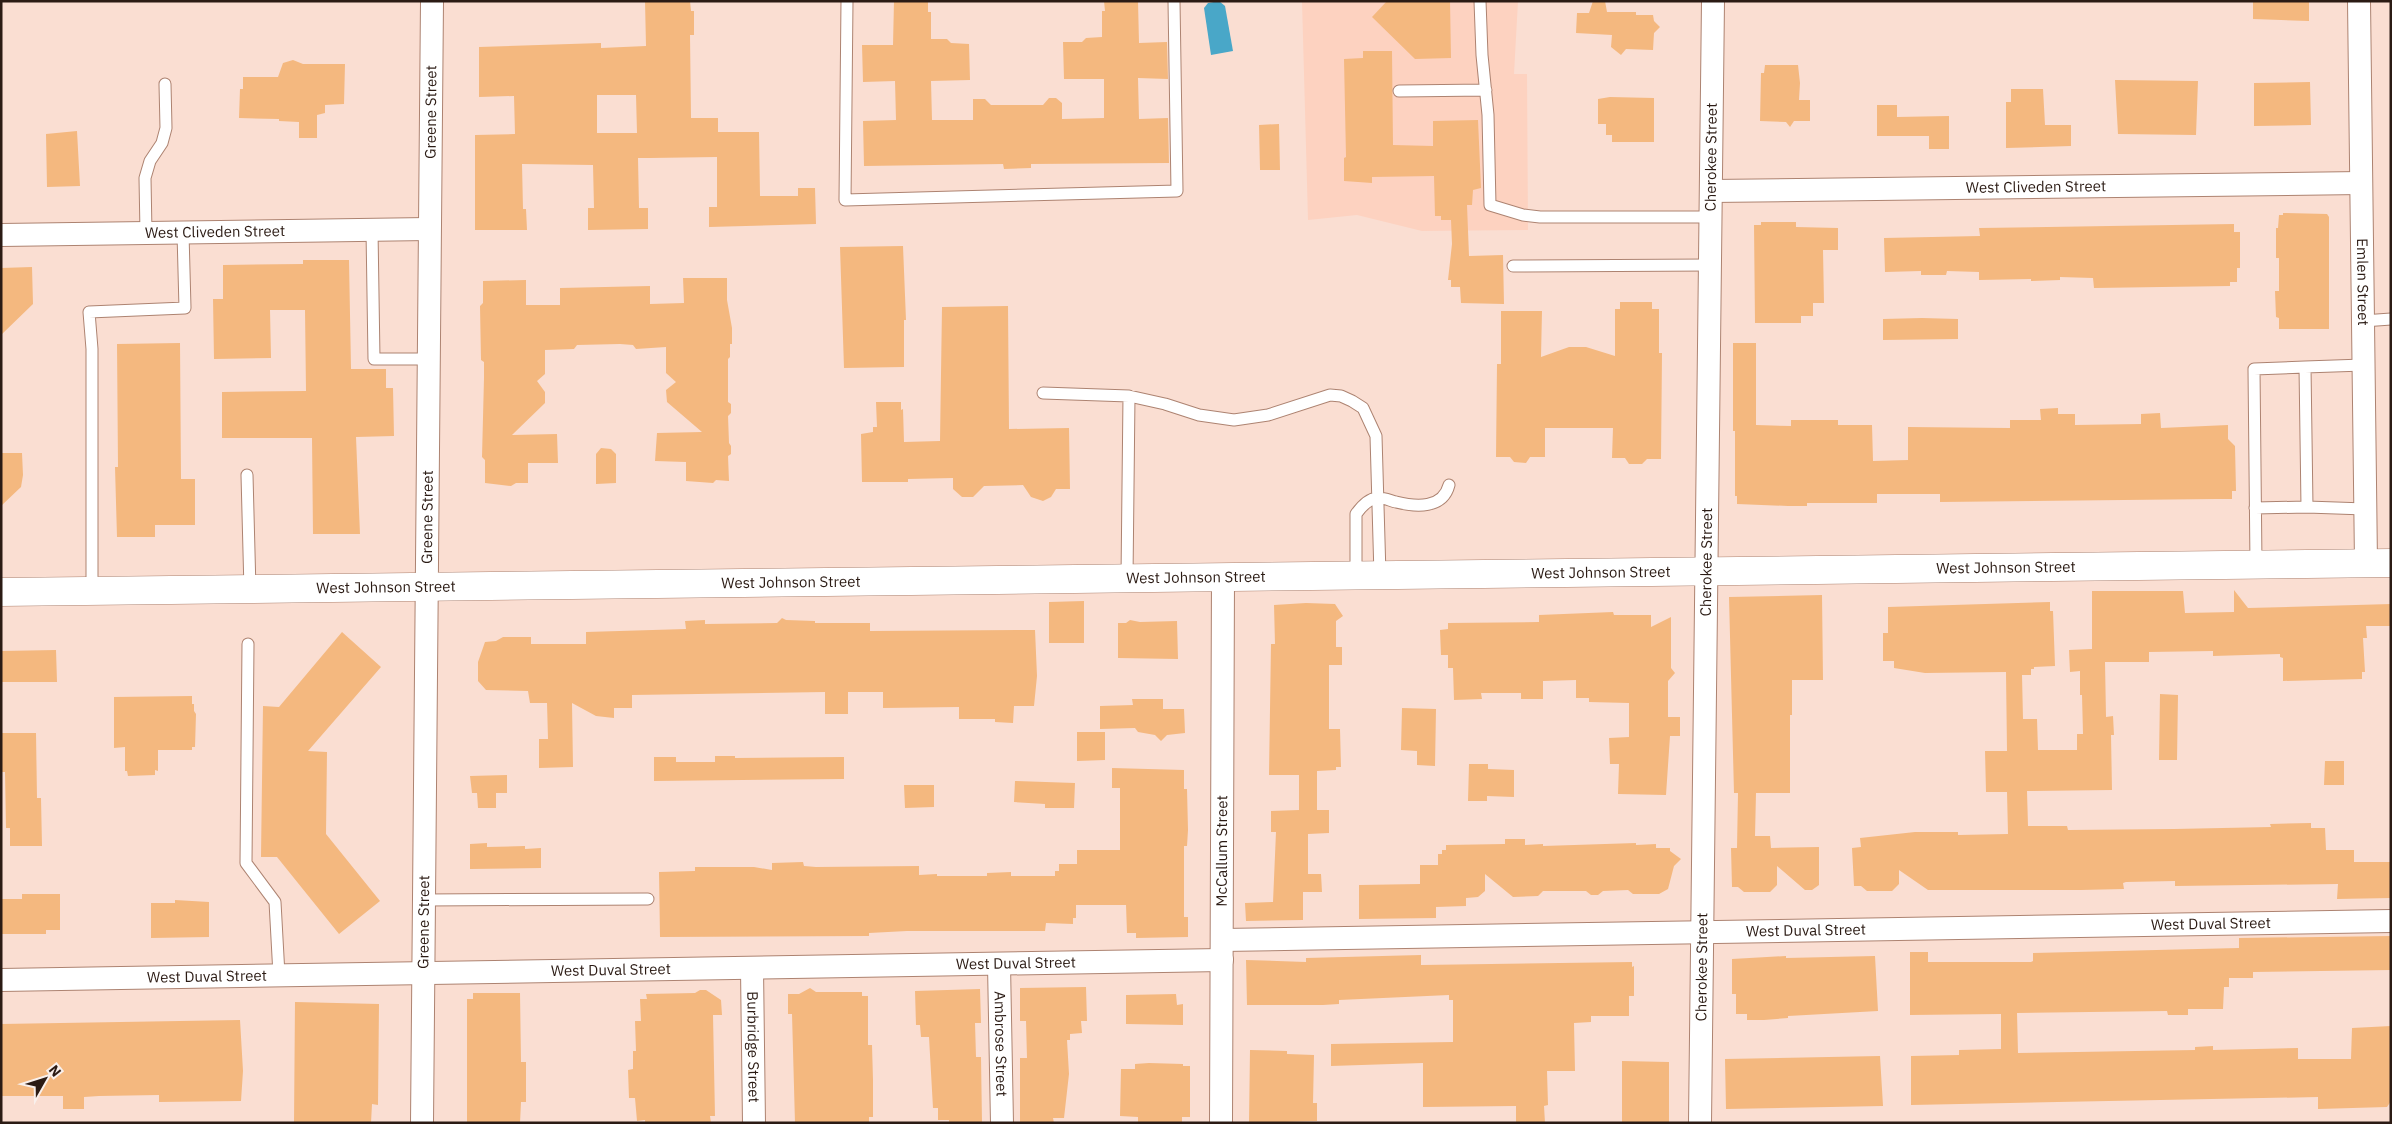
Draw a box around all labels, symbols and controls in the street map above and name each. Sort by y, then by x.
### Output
street label: Greene Street [421,65,440,159]
street label: Cherokee Street [1701,103,1721,212]
street label: West Cliveden Street [1966,176,2106,197]
street label: West Cliveden Street [145,221,285,242]
street label: Emlen Street [2353,238,2373,326]
street label: Greene Street [417,470,437,564]
street label: Cherokee Street [1696,508,1716,617]
street label: West Johnson Street [1936,557,2076,578]
street label: West Johnson Street [1531,562,1671,582]
street label: West Johnson Street [1126,567,1266,587]
street label: West Johnson Street [721,572,861,592]
street label: West Johnson Street [316,576,456,597]
street label: McCallum Street [1212,795,1231,907]
street label: Greene Street [413,875,433,969]
street label: Cherokee Street [1691,912,1711,1022]
street label: West Duval Street [2151,913,2271,934]
street label: West Duval Street [1746,920,1866,940]
street label: West Duval Street [956,952,1076,973]
street label: West Duval Street [551,959,671,980]
street label: West Duval Street [147,966,267,987]
street label: Burbridge Street [743,991,764,1103]
street label: Ambrose Street [990,991,1012,1097]
north arrow [20,1054,70,1104]
text: N [45,1061,65,1080]

